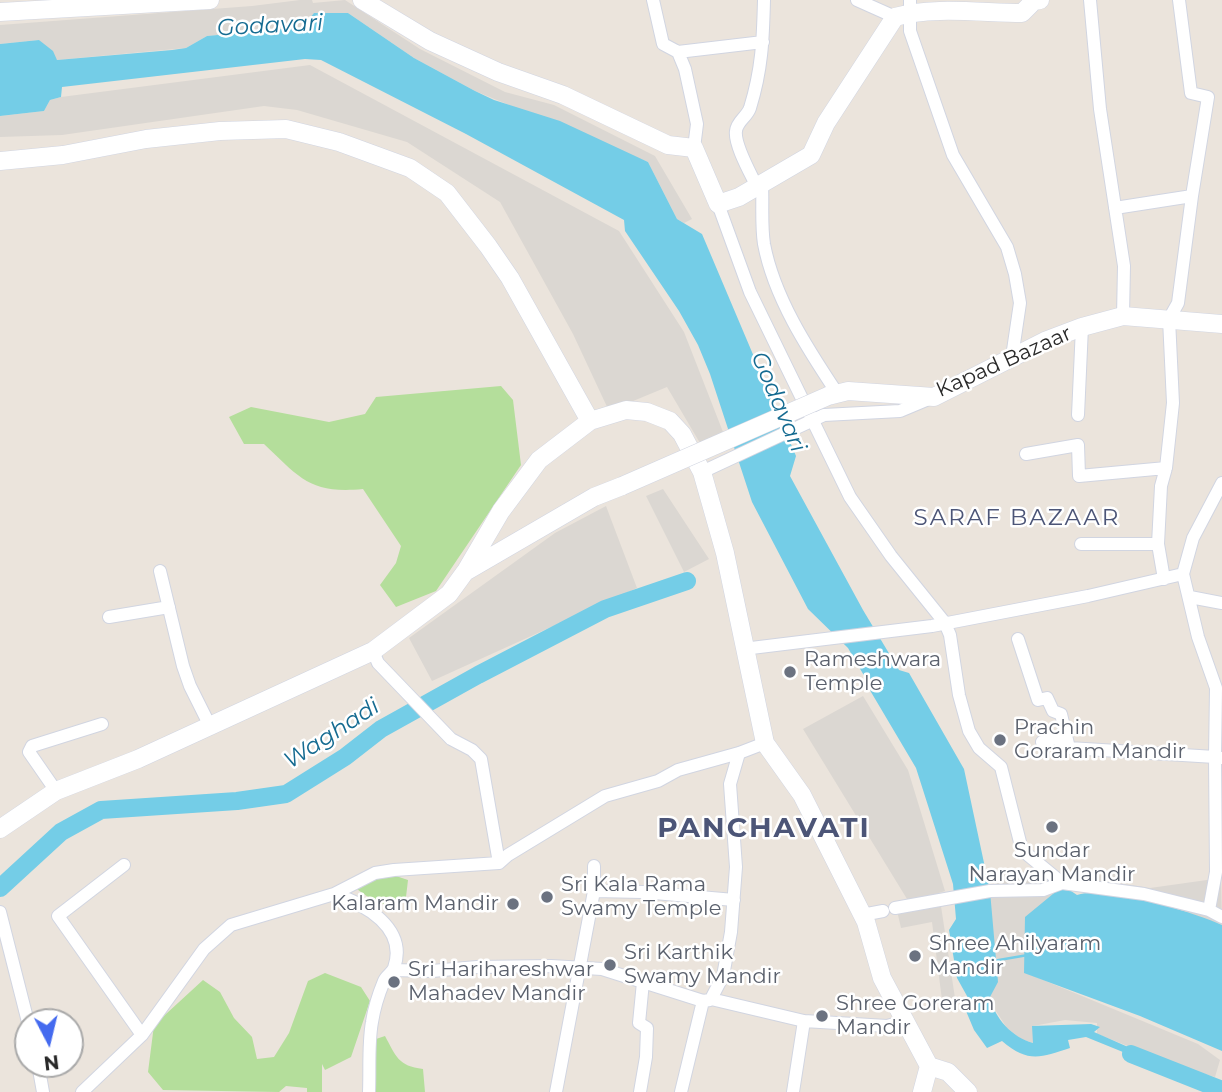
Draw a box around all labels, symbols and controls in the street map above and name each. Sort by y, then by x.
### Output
water label: Godavari [216,9,324,43]
street label: Kapad Bazaar [932,321,1076,403]
water label: Godavari [745,348,811,456]
district label: SARAF BAZAAR [915,504,1119,532]
place label: Rameshwara Temple [804,647,941,697]
marker: Rameshwara Temple [782,664,798,680]
water label: Waghadi [279,693,385,775]
place label: Prachin Goraram Mandir [1014,715,1186,765]
marker: Prachin Goraram Mandir [992,732,1008,748]
district label: PANCHAVATI [659,812,869,846]
marker: Sundar Narayan Mandir [1044,819,1060,835]
place label: Sundar Narayan Mandir [968,838,1136,888]
place label: Sri Kala Rama Swamy Temple [561,872,721,922]
marker: Sri Kala Rama Swamy Temple [539,889,555,905]
place label: Kalaram Mandir [331,891,499,917]
marker: Kalaram Mandir [505,896,521,912]
place label: Shree Ahilyaram Mandir [929,931,1101,981]
place label: Sri Karthik Swamy Mandir [624,940,781,990]
marker: Shree Ahilyaram Mandir [907,948,923,964]
place label: Sri Harihareshwar Mahadev Mandir [408,957,594,1007]
marker: Sri Karthik Swamy Mandir [602,957,618,973]
marker: Sri Harihareshwar Mahadev Mandir [386,974,402,990]
place label: Shree Goreram Mandir [836,991,995,1041]
north arrow [14,1008,84,1078]
marker: Shree Goreram Mandir [814,1008,830,1024]
text: N [42,1050,60,1075]

